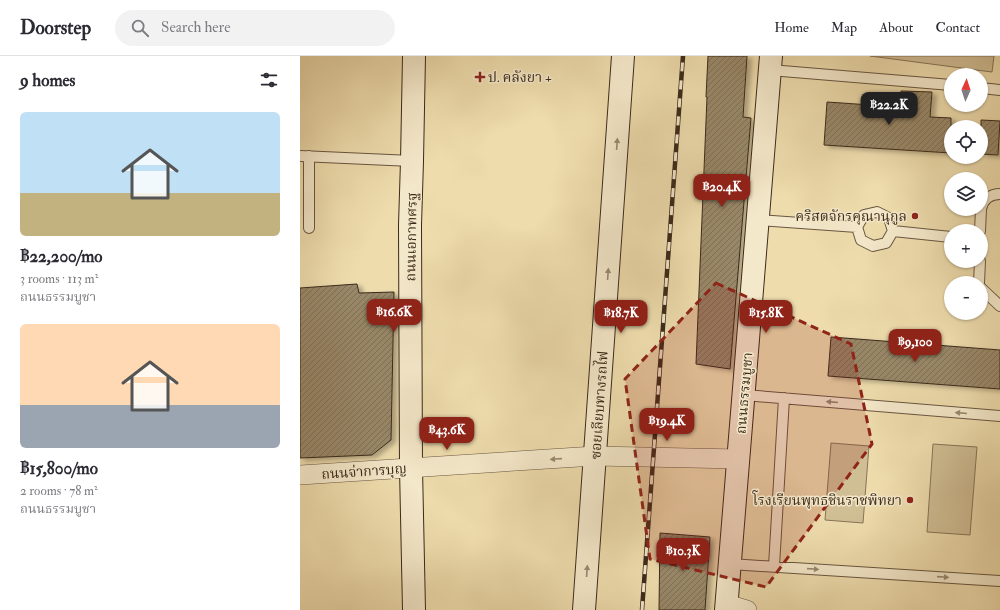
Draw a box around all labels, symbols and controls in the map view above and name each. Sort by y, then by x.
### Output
search box [115,10,395,46]
text: Doorstep [20,16,91,40]
icon: search [129,17,151,39]
text: Search here [161,18,230,37]
text: Home [774,19,809,36]
text: Map [831,19,857,36]
text: About [879,19,913,36]
text: Contact [935,19,980,36]
north arrow [944,68,988,112]
map controls [944,68,988,320]
icon: filters [258,69,280,91]
place label: ป. คลังยา + [488,69,552,86]
text: 9 homes [20,70,75,91]
marker: ป. คลังยา + [475,72,485,82]
pin: ฿22.2K [856,92,922,126]
text: ฿22.2K [870,97,908,113]
button: locate [944,120,988,164]
icon: home [114,138,186,210]
one-way arrow [613,138,620,150]
button: layers [944,172,988,216]
pin: ฿20.4K [689,174,755,208]
text: ฿20.4K [702,179,742,195]
street label: ถนนเอกาทศรฐ [402,193,421,281]
place label: คริสตจักรคุณานุกูล [795,208,907,225]
marker: คริสตจักรคุณานุกูล [910,211,920,221]
button: + [944,224,988,268]
text: ฿22,200/mo [20,246,103,267]
one-way arrow [604,268,611,280]
text: 3 rooms · 113 m² [20,271,98,287]
button: − [944,276,988,320]
text: ถนนธรรมบูชา [20,289,96,305]
pin: ฿16.6K [361,299,427,333]
pin: ฿18.7K [588,300,654,334]
pin: ฿15.8K [733,300,799,334]
text: ฿16.6K [376,304,412,320]
text: ฿18.7K [603,305,639,321]
text: ฿15.8K [748,305,784,321]
pin: ฿9,100 [882,329,948,363]
text: ฿9,100 [898,334,932,350]
icon: home [114,350,186,422]
street label: ซอยเลียบทางรถไฟ [585,350,612,460]
street label: ถนนธรรมบูชา [732,352,757,435]
one-way arrow [826,399,838,406]
pin: ฿19.4K [634,408,700,442]
one-way arrow [955,409,967,416]
text: ฿19.4K [648,413,686,429]
pin: ฿43.6K [414,417,480,451]
text: ฿43.6K [428,422,466,438]
one-way arrow [550,455,562,462]
text: ฿15,800/mo [20,458,98,479]
street label: ถนนจ่าการบุญ [321,460,407,483]
text: 2 rooms · 78 m² [20,483,98,499]
place label: โรงเรียนพุทธชินราชพิทยา [751,490,902,509]
marker: โรงเรียนพุทธชินราชพิทยา [905,495,915,505]
text: ถนนธรรมบูชา [20,501,96,517]
pin: ฿10.3K [650,538,716,572]
text: ฿10.3K [665,543,701,559]
one-way arrow [584,565,591,577]
one-way arrow [807,565,819,572]
one-way arrow [937,574,949,581]

